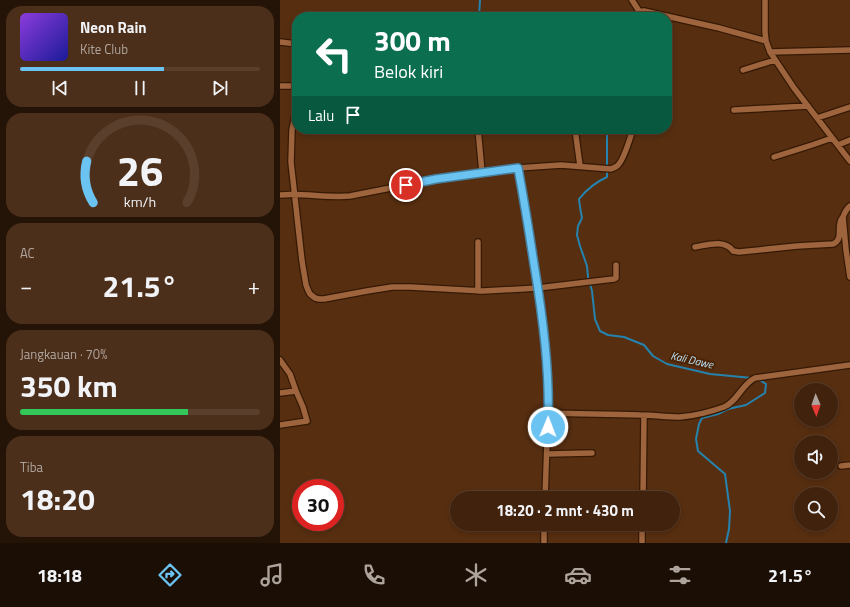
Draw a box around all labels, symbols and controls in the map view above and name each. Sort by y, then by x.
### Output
text: Neon Rain [80,16,147,39]
text: 300 m [374,19,451,62]
icon: left [308,28,360,80]
text: Kite Club [80,39,128,59]
text: Belok kiri [374,58,443,85]
icon: previous [49,77,71,99]
icon: pause [129,77,151,99]
icon: next [209,77,231,99]
text: Lalu [308,104,334,127]
icon: arrive [342,104,364,126]
text: 26 [117,139,163,202]
pin [389,168,423,202]
icon: arrive [395,174,417,196]
text: km/h [124,190,156,212]
text: AC [20,243,35,263]
text: 21.5° [103,263,177,309]
text: − [20,269,32,303]
text: + [248,269,260,303]
text: Jangkauan · 70% [20,344,107,364]
water label: Kali Dawe [669,347,716,373]
text: 350 km [20,363,118,409]
north arrow [794,383,838,427]
map controls [794,383,838,531]
position arrow [527,406,569,448]
button: sound [794,435,838,479]
text: Tiba [20,457,43,477]
text: 18:20 [20,476,95,522]
speed limit sign: 30 [292,479,344,531]
button: search [794,487,838,531]
text: 18:20 · 2 mnt · 430 m [496,499,634,522]
icon: directions [156,561,184,589]
icon: music [258,561,286,589]
icon: phone [360,561,388,589]
icon: climate [462,561,490,589]
icon: car [564,561,592,589]
icon: filters [666,561,694,589]
text: 18:18 [37,562,82,589]
text: 21.5° [768,562,813,589]

